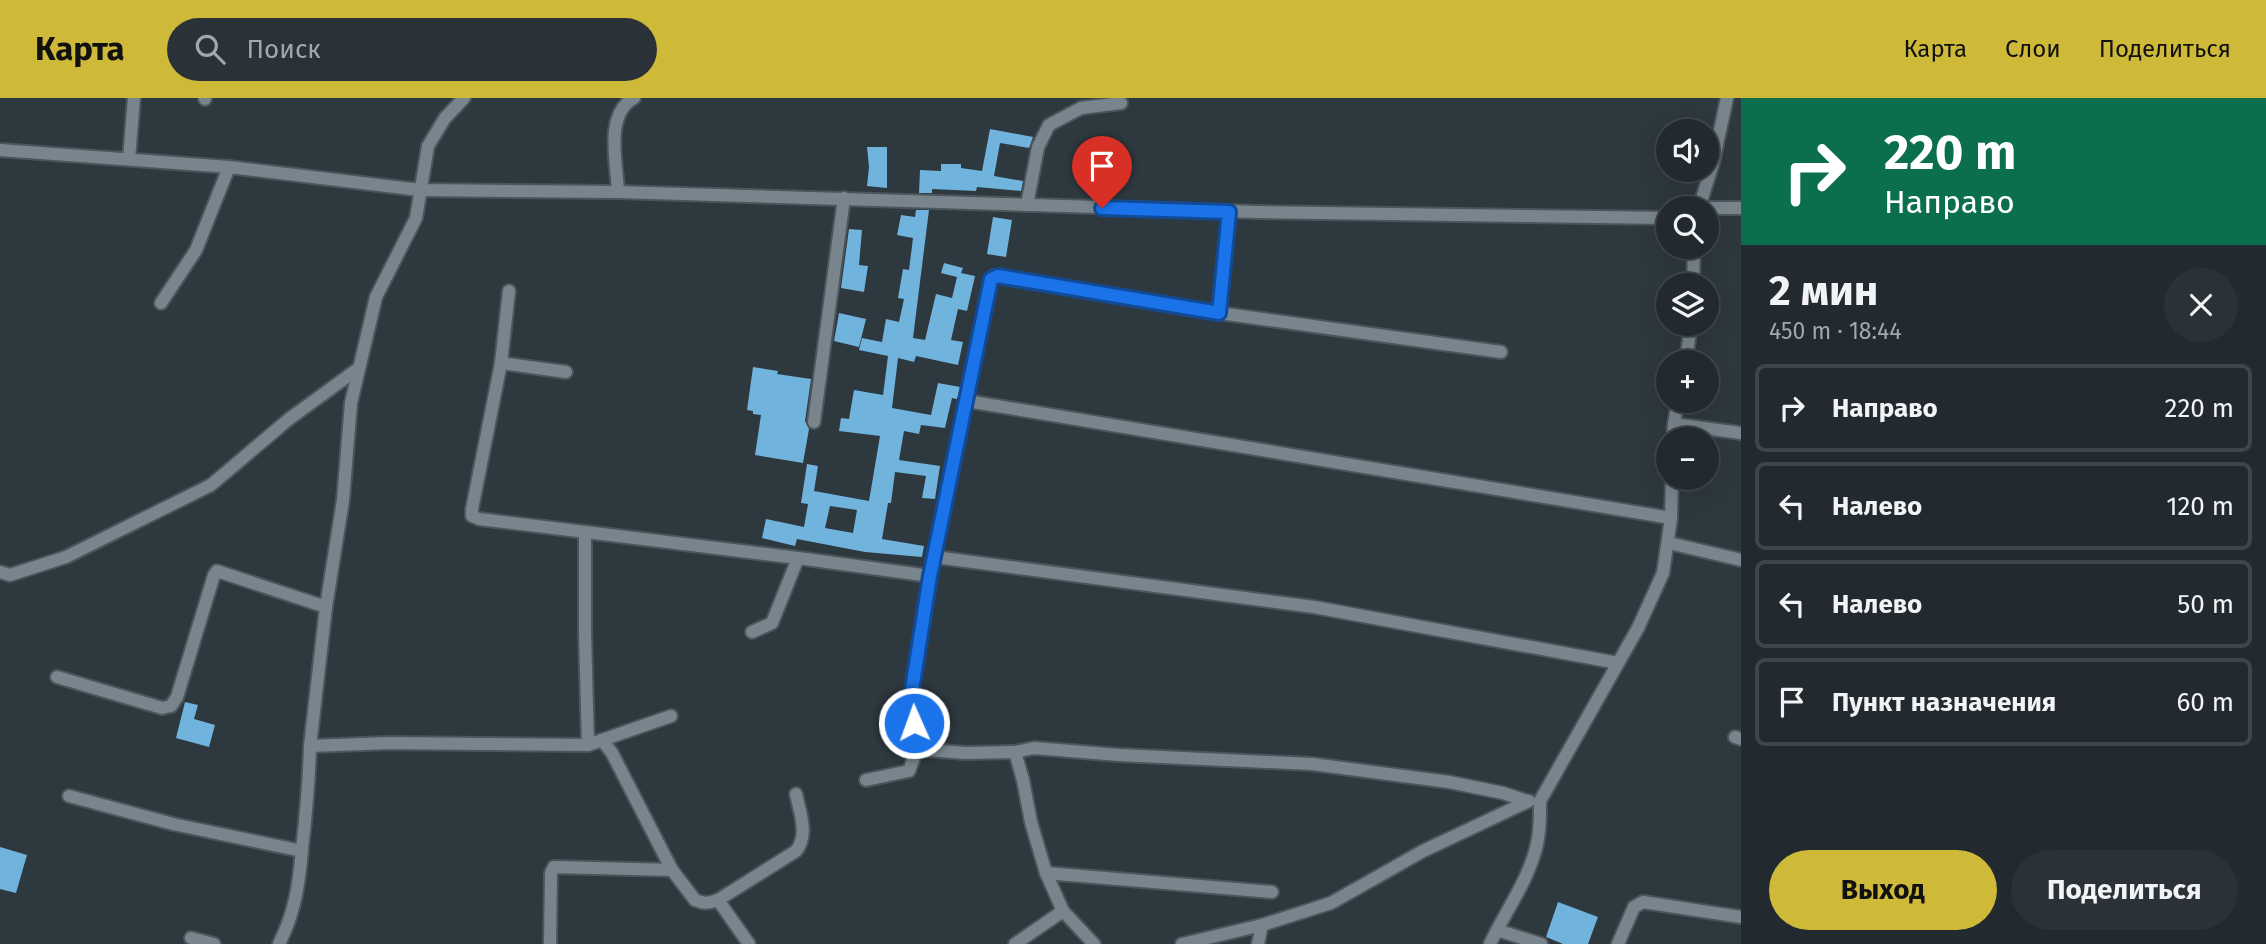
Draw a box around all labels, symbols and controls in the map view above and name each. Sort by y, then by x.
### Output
search box [167,18,657,81]
text: Карта [35,29,125,69]
icon: search [191,30,229,68]
text: Поиск [247,34,321,65]
text: Карта [1903,35,1967,63]
text: Слои [2005,35,2061,63]
text: Поделиться [2099,35,2231,63]
map controls [1656,119,1719,490]
button: sound [1656,119,1719,182]
text: 220 m [1884,123,2016,182]
icon: right [1769,126,1860,217]
pin [1072,136,1132,208]
icon: arrive [1083,147,1121,185]
text: Направо [1884,183,2015,221]
button: search [1656,196,1719,259]
text: 2 мин [1769,266,1878,316]
button: close [2164,268,2238,342]
button: layers [1656,273,1719,336]
text: 450 m · 18:44 [1769,317,1901,345]
button: + [1656,350,1719,413]
icon: right [1773,389,1811,427]
text: Направо [1832,393,1938,424]
text: 220 m [2165,393,2234,424]
button: − [1656,427,1719,490]
icon: left [1773,487,1811,525]
text: Налево [1832,491,1922,522]
text: 120 m [2166,491,2234,522]
icon: left [1773,585,1811,623]
text: Налево [1832,589,1922,620]
text: 50 m [2177,589,2234,620]
icon: arrive [1773,683,1811,721]
position arrow [877,686,951,760]
text: Пункт назначения [1832,687,2056,718]
text: 60 m [2176,687,2234,718]
button: Выход [1769,850,1997,930]
button: Поделиться [2011,850,2238,930]

